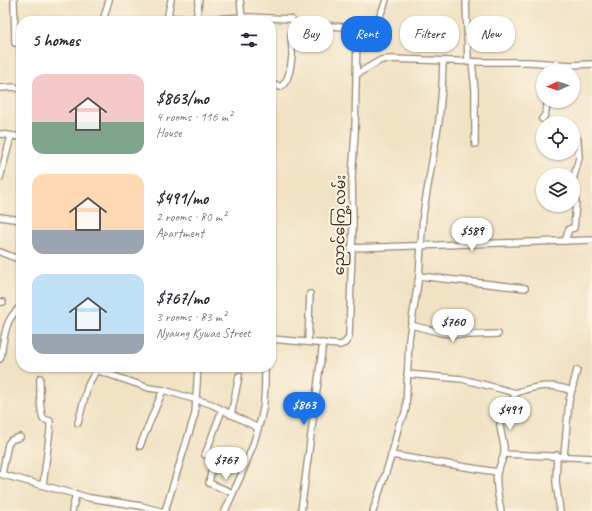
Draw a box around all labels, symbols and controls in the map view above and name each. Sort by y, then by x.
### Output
chip: Buy [288,16,333,52]
chip: Rent [341,16,392,52]
chip: Filters [400,16,459,52]
chip: New [467,16,515,52]
icon: filters [238,29,260,51]
text: 5 homes [32,30,80,51]
north arrow [536,64,580,108]
map controls [536,64,580,212]
text: $863/mo [156,88,209,109]
icon: home [64,90,112,138]
text: 4 rooms · 116 m² [156,109,232,125]
button: locate [536,116,580,160]
text: House [156,125,181,141]
button: layers [536,168,580,212]
street label: ညောင်ကြွေ့လမ်း [329,175,352,275]
text: $491/mo [156,188,208,209]
icon: home [64,190,112,238]
text: 2 rooms · 80 m² [156,209,226,225]
pin: $589 [448,218,496,252]
text: $589 [460,223,484,239]
text: Apartment [156,225,204,241]
text: $767/mo [156,288,209,309]
icon: home [64,290,112,338]
text: 3 rooms · 83 m² [156,309,226,325]
pin: $760 [429,309,477,343]
text: $760 [441,314,465,330]
text: Nyaung Kywae Street [156,325,251,341]
pin: $863 [280,392,328,426]
text: $863 [292,397,316,413]
pin: $491 [486,397,534,431]
text: $491 [498,402,522,418]
pin: $767 [202,447,250,481]
text: $767 [214,452,238,468]

